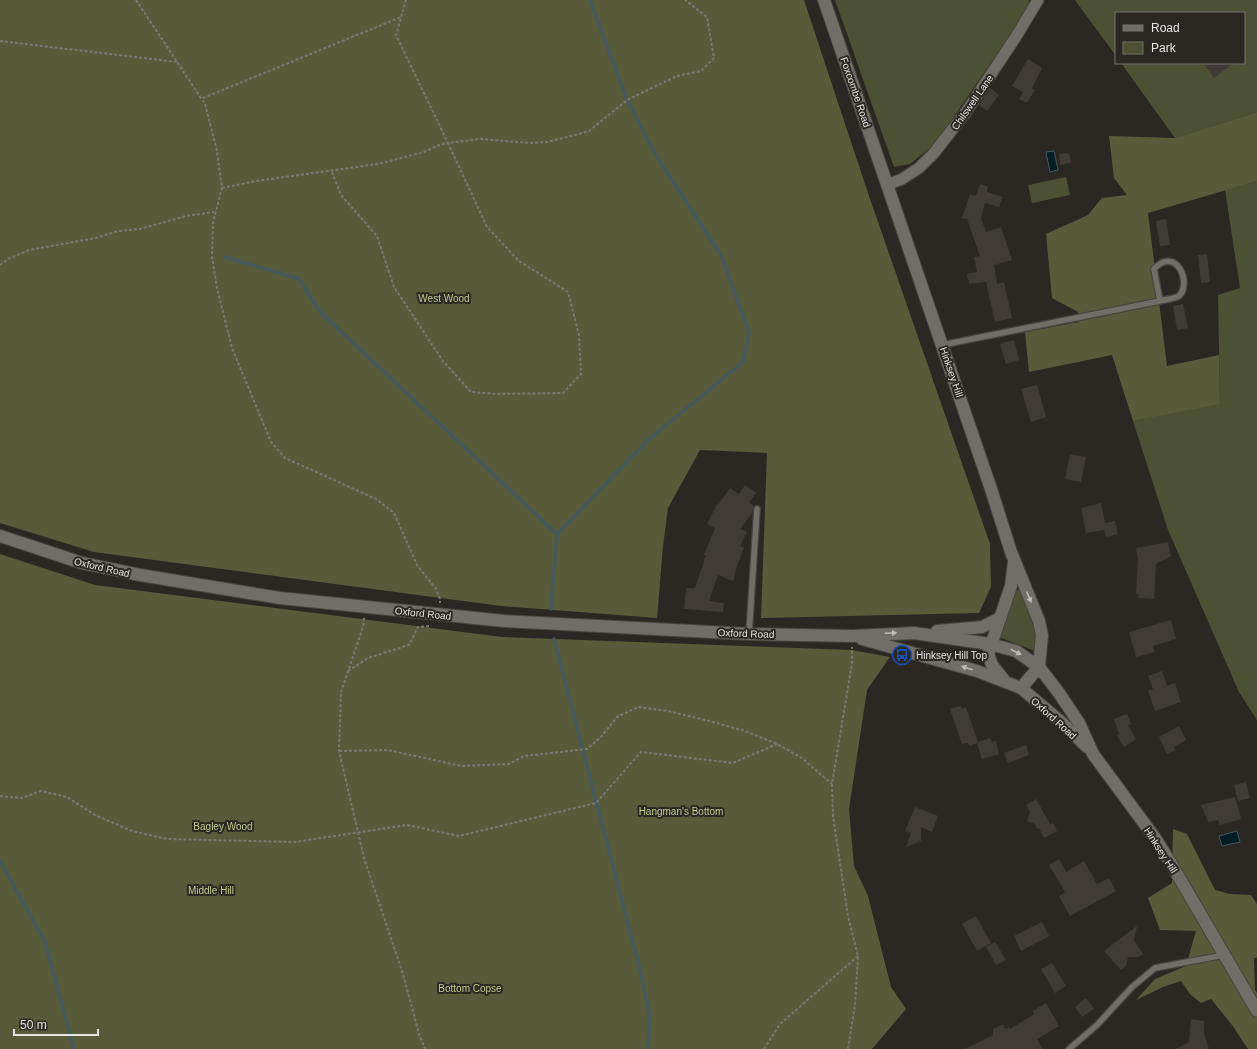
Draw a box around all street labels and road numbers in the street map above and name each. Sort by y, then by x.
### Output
street label: Foxcombe Road [838,56,873,129]
street label: Chilswell Lane [949,72,996,132]
street label: Hinksey Hill [938,346,965,399]
street label: Oxford Road [73,556,131,579]
street label: Oxford Road [394,605,452,622]
street label: Oxford Road [717,627,775,640]
street label: Oxford Road [1029,695,1078,741]
street label: Hinksey Hill [1142,825,1179,875]

